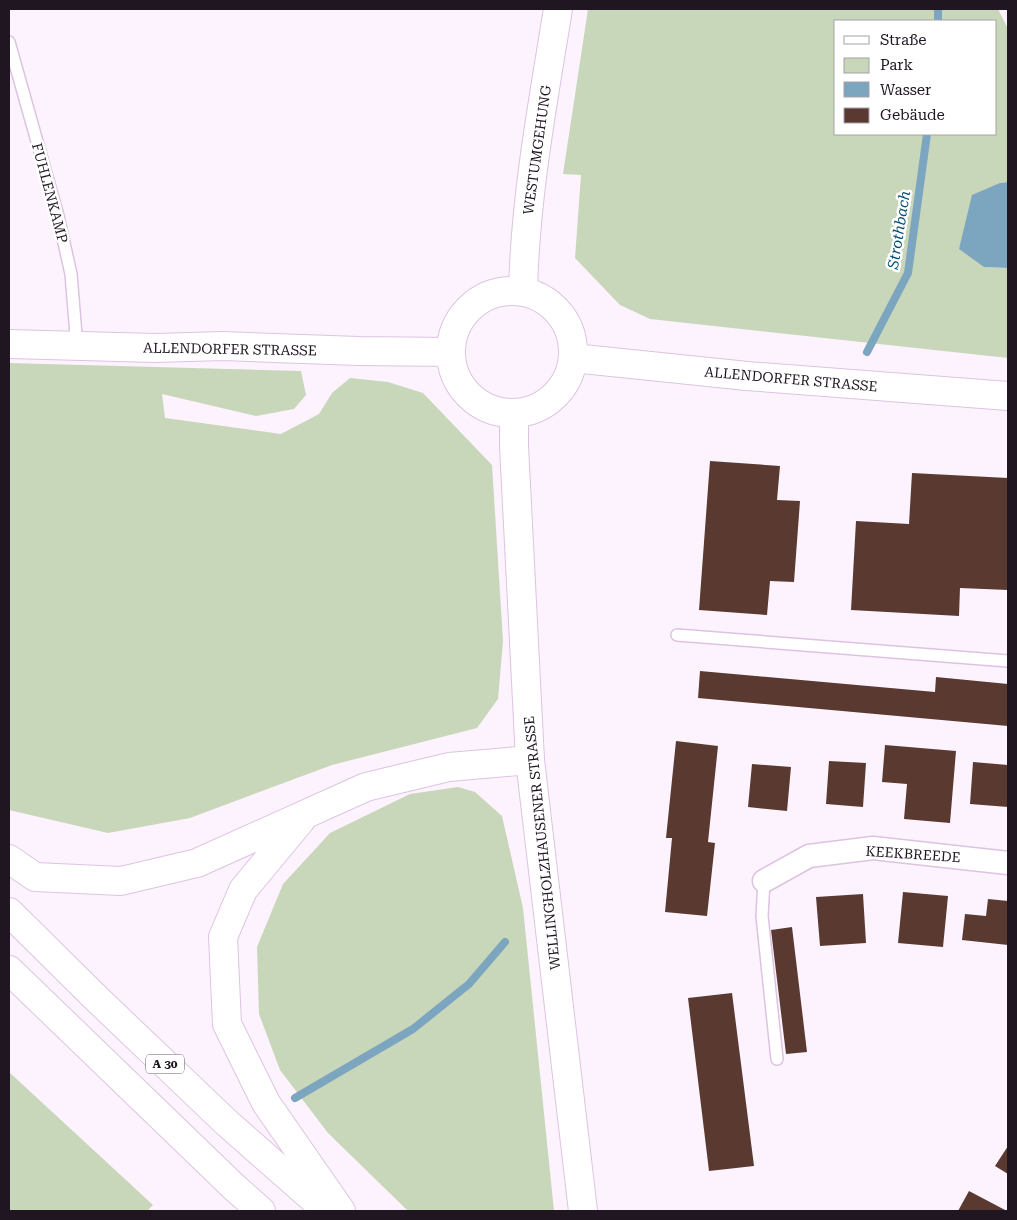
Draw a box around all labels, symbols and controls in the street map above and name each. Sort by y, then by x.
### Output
legend [834,20,997,135]
text: Straße [880,31,927,49]
text: Park [880,56,914,74]
text: Wasser [880,81,931,99]
street label: WESTUMGEHUNG [520,84,554,216]
text: Gebäude [880,106,945,124]
street label: FUHLENKAMP [29,141,71,245]
water label: Strothbach [884,190,914,271]
street label: ALLENDORFER STRASSE [143,339,317,359]
street label: ALLENDORFER STRASSE [704,363,878,395]
street label: WELLINGHOLZHAUSENER STRASSE [521,715,563,971]
street label: KEEKBREEDE [865,843,961,865]
road number: A 30 [146,1054,184,1074]

